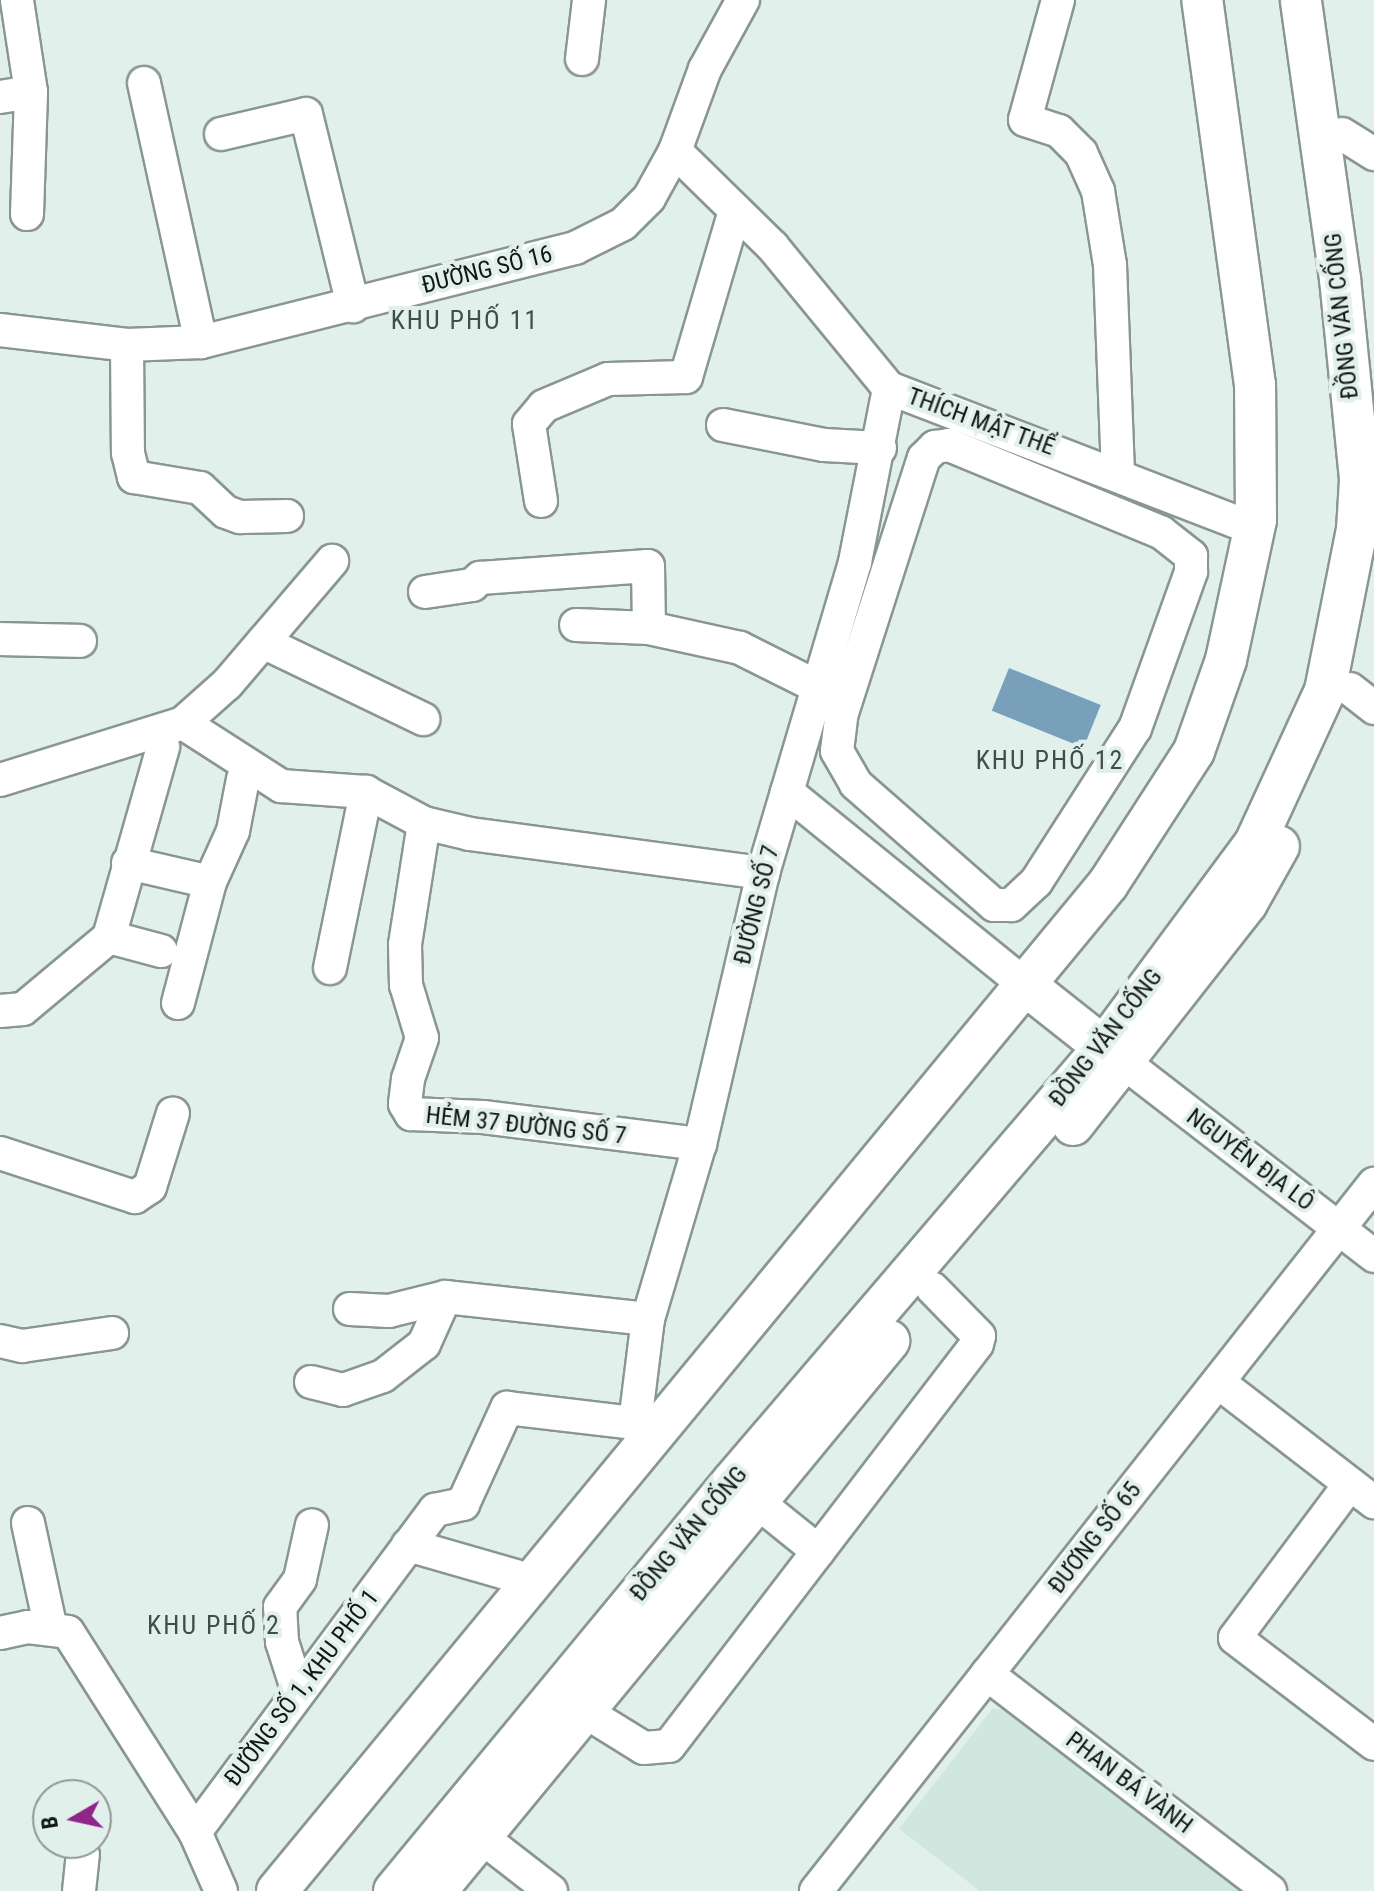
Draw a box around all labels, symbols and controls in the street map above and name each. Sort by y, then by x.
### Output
street label: ĐỒNG VĂN CỐNG [1319,231,1365,401]
street label: ĐƯỜNG SỐ 16 [419,240,555,300]
district label: KHU PHỐ 11 [391,305,539,337]
street label: THÍCH MẬT THỂ [903,382,1059,462]
district label: KHU PHỐ 12 [976,745,1124,777]
street label: ĐƯỜNG SỐ 7 [728,842,786,968]
street label: ĐỒNG VĂN CỐNG [1043,963,1169,1113]
street label: HẺM 37 ĐƯỜNG SỐ 7 [424,1101,628,1151]
street label: NGUYỄN ĐỊA LÔ [1181,1103,1319,1217]
street label: ĐỒNG VĂN CỐNG [624,1461,754,1607]
street label: ĐƯƠNG SỐ 65 [1043,1477,1147,1599]
street label: ĐƯỜNG SỐ 1, KHU PHỐ 1 [219,1584,385,1792]
district label: KHU PHỐ 2 [147,1610,281,1642]
street label: PHAN BÁ VÀNH [1060,1726,1198,1840]
north arrow [32,1779,112,1859]
text: B [36,1814,63,1831]

